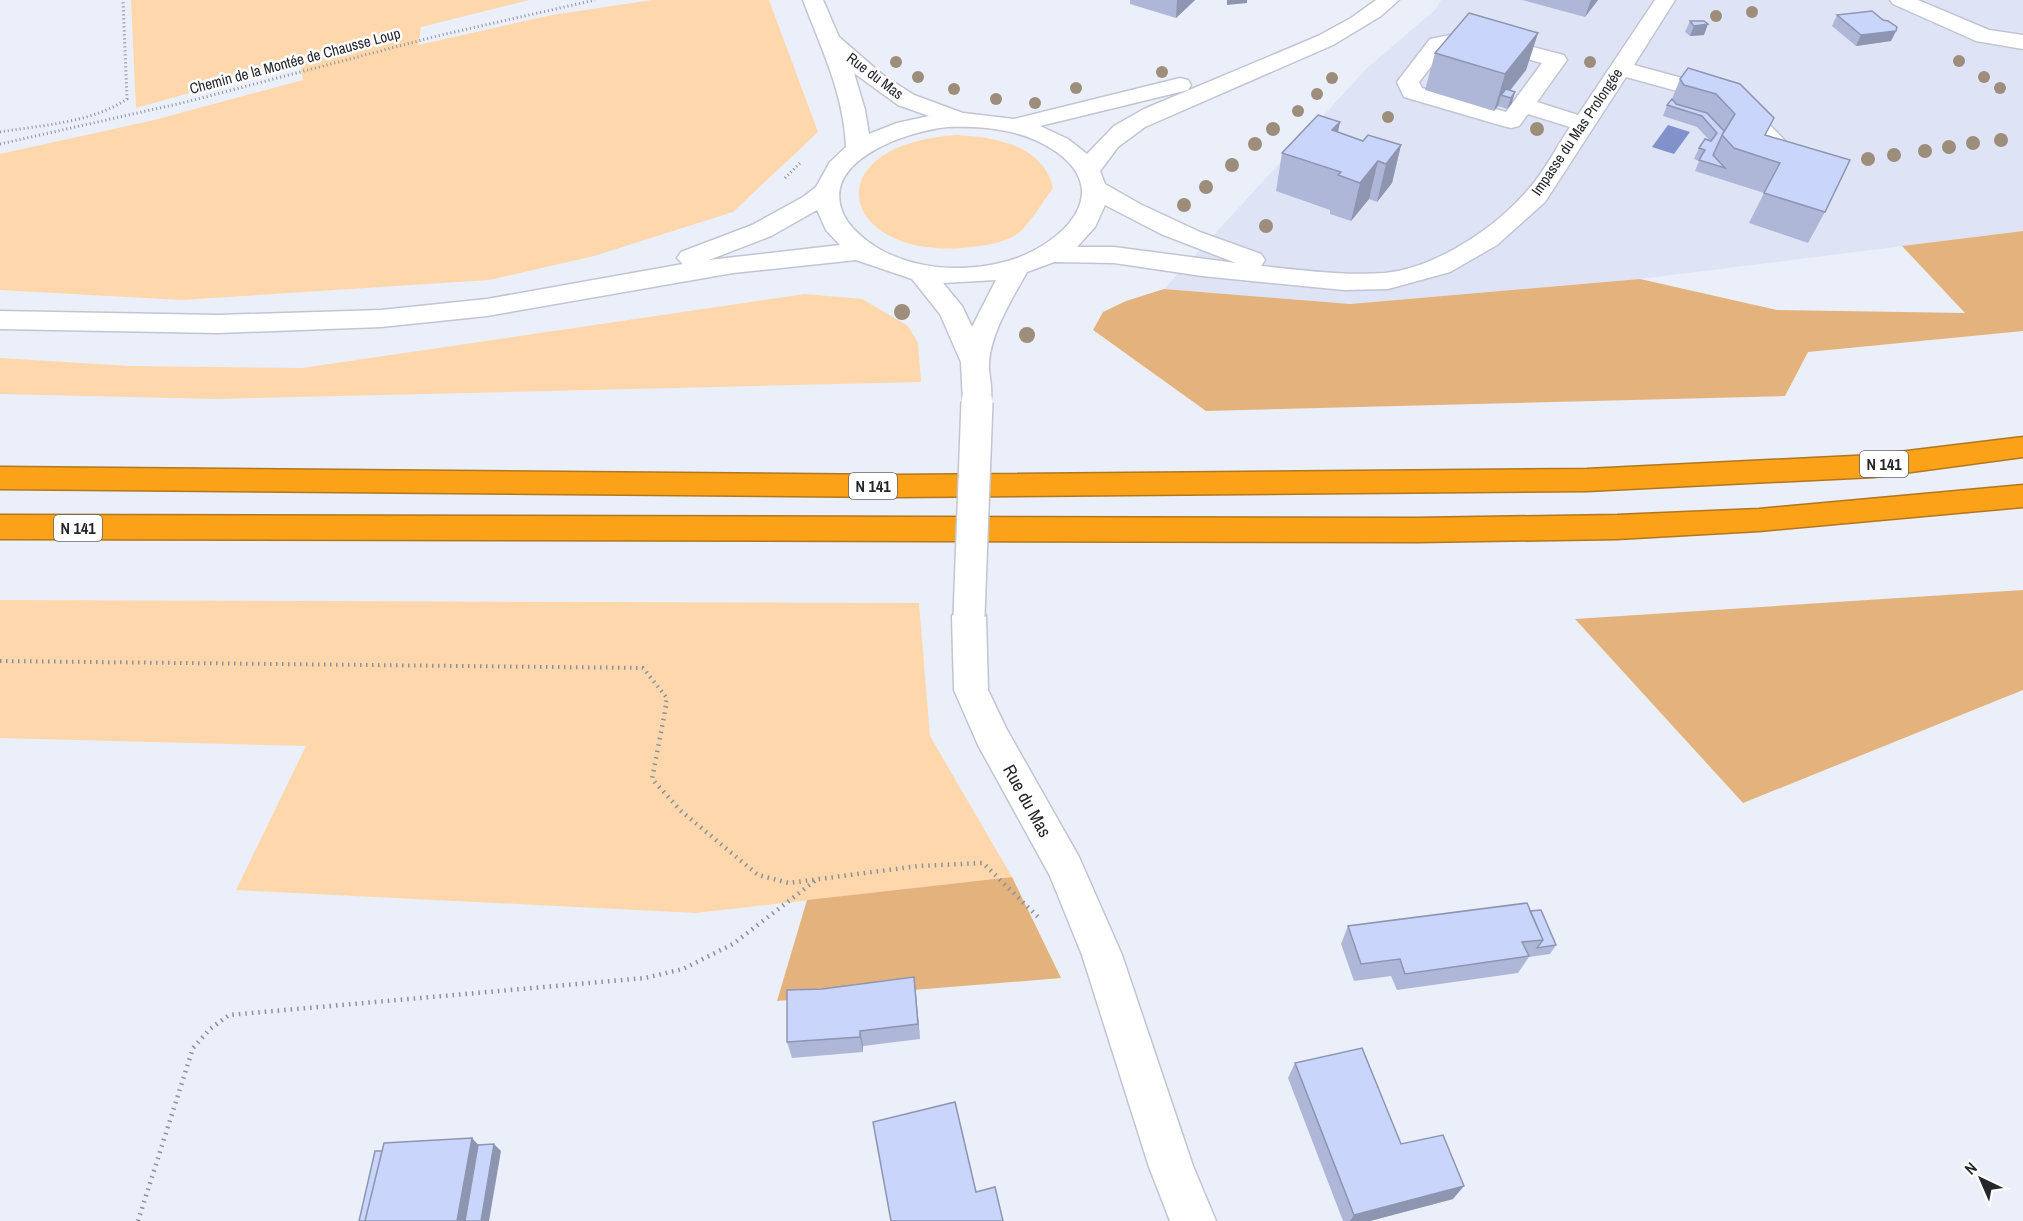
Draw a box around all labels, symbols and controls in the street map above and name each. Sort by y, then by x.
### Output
street label: Chemin de la Montée de Chausse Loup [187,22,403,99]
street label: Rue du Mas [842,47,908,104]
street label: Impasse du Mas Prolongée [1526,64,1627,200]
road number: N 141 [1860,451,1908,477]
road number: N 141 [849,473,897,499]
road number: N 141 [54,515,102,541]
street label: Rue du Mas [997,760,1058,842]
north arrow [1951,1149,2011,1209]
text: N [1960,1157,1982,1179]

